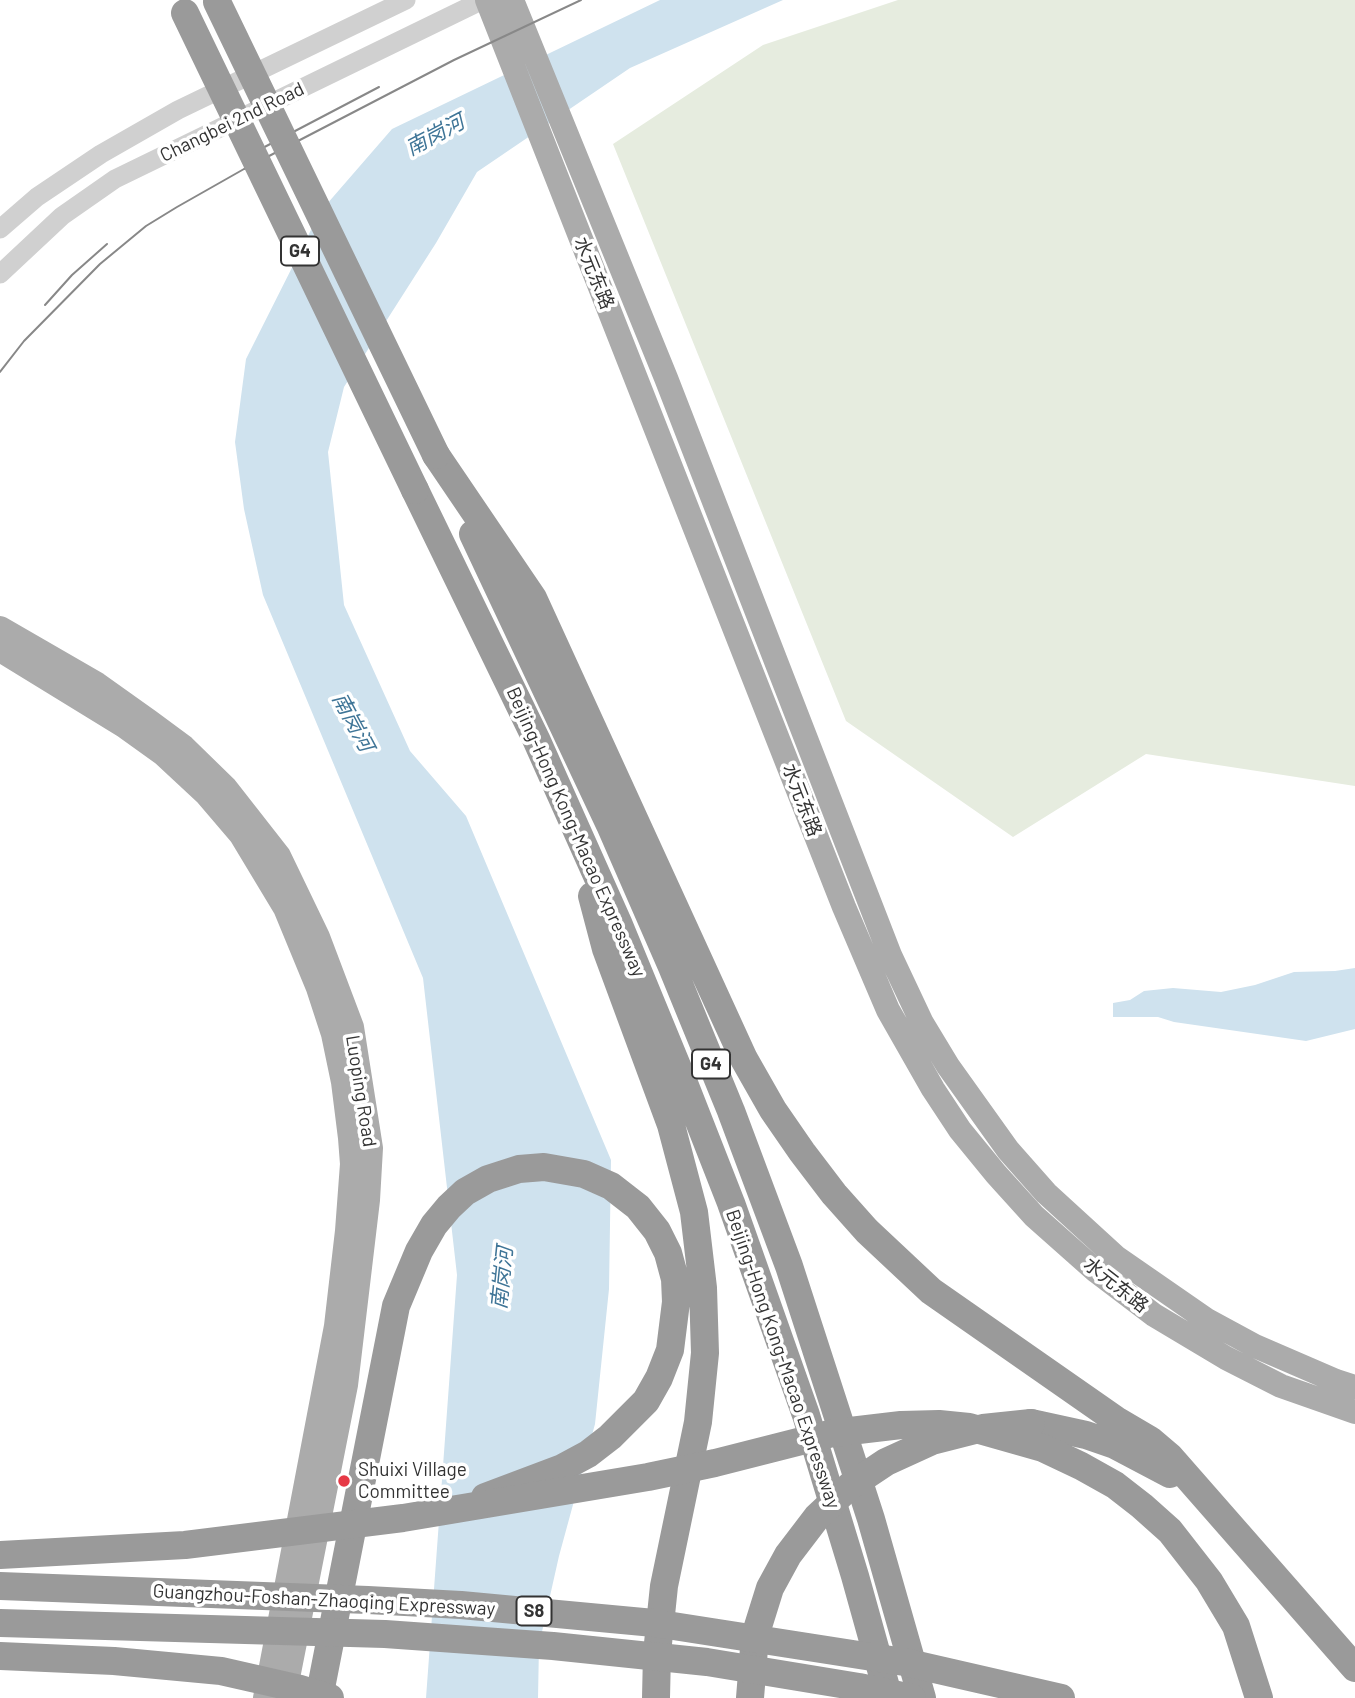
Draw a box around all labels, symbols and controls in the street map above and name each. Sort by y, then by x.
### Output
street label: Changbei 2nd Road [156,77,308,167]
water label: 南岗河 [401,109,469,161]
street label: 水元东路 [569,233,619,313]
road number: G4 [281,236,319,265]
street label: Beijing-Hong Kong-Macao Expressway [502,684,650,980]
water label: 南岗河 [327,688,379,756]
street label: 水元东路 [778,760,826,840]
street label: Luoping Road [341,1033,381,1149]
road number: G4 [692,1050,730,1078]
street label: Beijing-Hong Kong-Macao Expressway [721,1206,845,1512]
water label: 南岗河 [486,1245,518,1311]
street label: 水元东路 [1079,1253,1153,1317]
place label: Shuixi Village Committee [358,1459,467,1503]
marker: Shuixi Village Committee [336,1473,352,1489]
street label: Guangzhou-Foshan-Zhaoqing Expressway [152,1580,496,1620]
road number: S8 [516,1596,552,1626]

